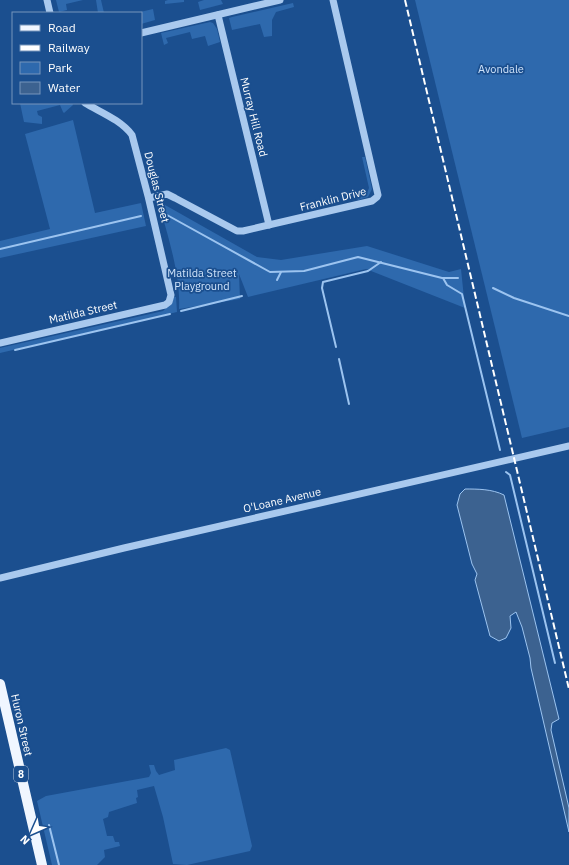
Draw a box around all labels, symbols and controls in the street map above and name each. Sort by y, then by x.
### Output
legend [12,12,142,104]
text: Road [48,20,76,35]
text: Railway [48,40,90,55]
text: Park [48,60,73,75]
park label: Avondale [478,62,524,76]
street label: Murray Hill Road [237,76,271,158]
text: Water [48,80,81,95]
street label: Douglas Street [141,150,173,224]
street label: Franklin Drive [298,184,368,214]
park label: Matilda Street Playground [167,266,237,293]
street label: Matilda Street [48,297,119,327]
street label: O'Loane Avenue [242,484,322,516]
street label: Huron Street [8,693,36,757]
road number: 8 [14,766,28,782]
north arrow [12,813,52,853]
text: N [17,832,33,848]

